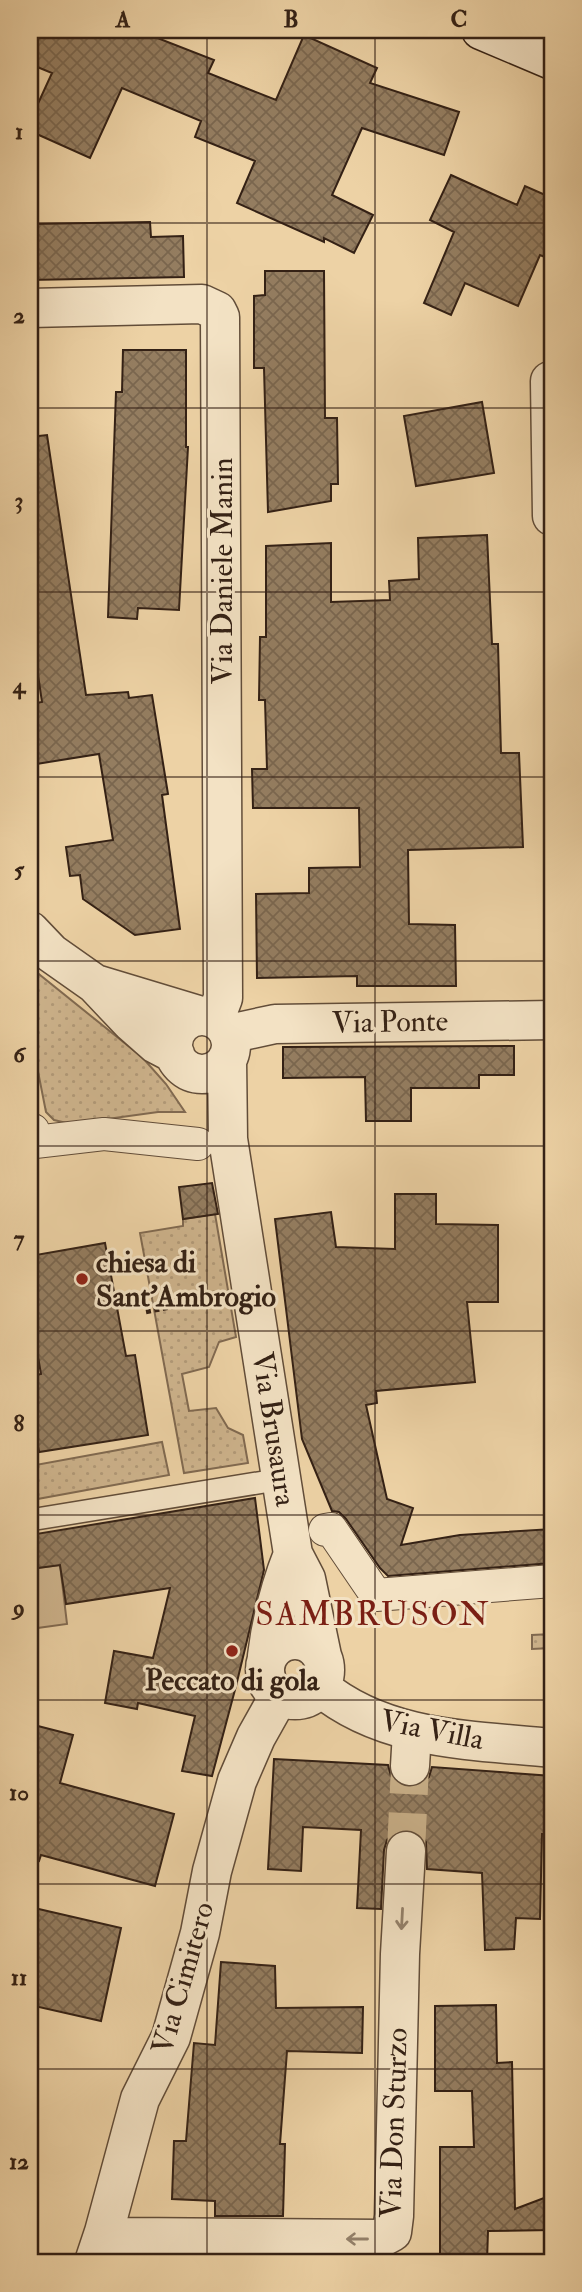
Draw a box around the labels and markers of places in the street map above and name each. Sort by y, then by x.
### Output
place label: chiesa di Sant'Ambrogio [96,1244,276,1315]
marker: chiesa di Sant'Ambrogio [74,1271,90,1287]
marker: Peccato di gola [224,1643,240,1659]
place label: Peccato di gola [145,1662,321,1699]

